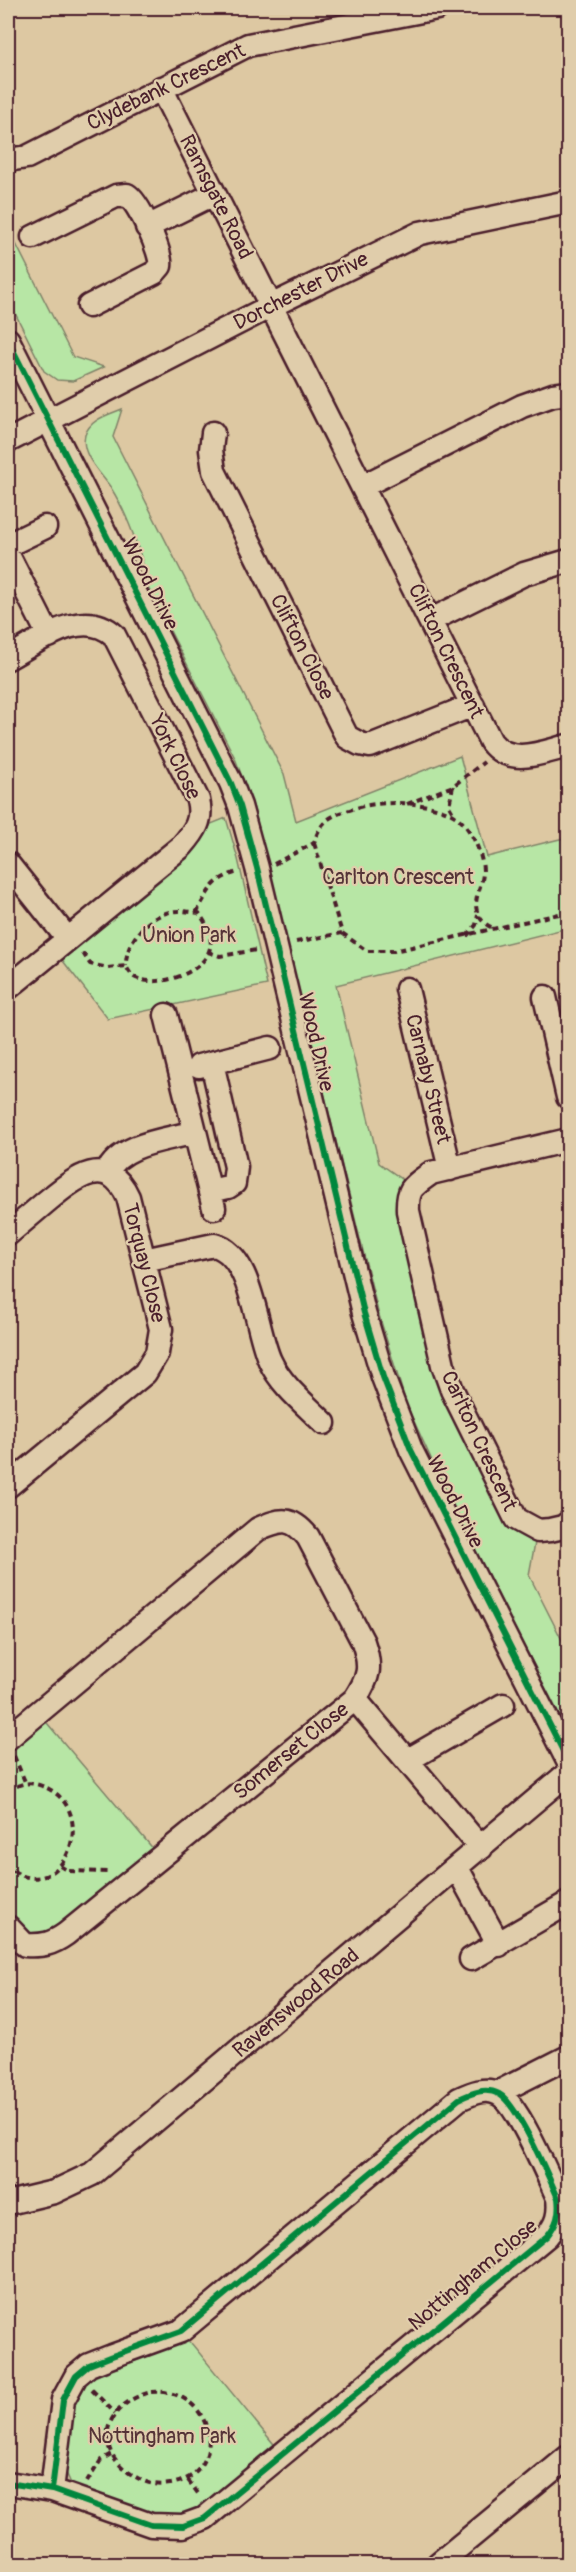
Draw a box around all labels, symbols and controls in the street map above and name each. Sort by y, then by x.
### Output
street label: Clydebank Crescent [82,37,250,137]
street label: Ramsgate Road [173,130,259,264]
street label: Dorchester Drive [229,245,374,337]
street label: Wood Drive [115,533,185,635]
street label: Clifton Crescent [402,579,491,723]
street label: Clifton Close [264,590,340,705]
street label: York Close [142,709,207,805]
park label: Carlton Crescent [322,864,474,891]
park label: Union Park [142,922,236,949]
street label: Wood Drive [292,990,341,1094]
street label: Carnaby Street [399,1011,457,1147]
street label: Torquay Close [116,1200,172,1326]
street label: Carlton Crescent [435,1367,524,1516]
street label: Wood Drive [420,1451,490,1553]
street label: Somerset Close [228,1696,355,1806]
street label: Ravenswood Road [227,1942,365,2064]
street label: Nottingham Close [403,2213,544,2337]
park label: Nottingham Park [88,2423,236,2450]

